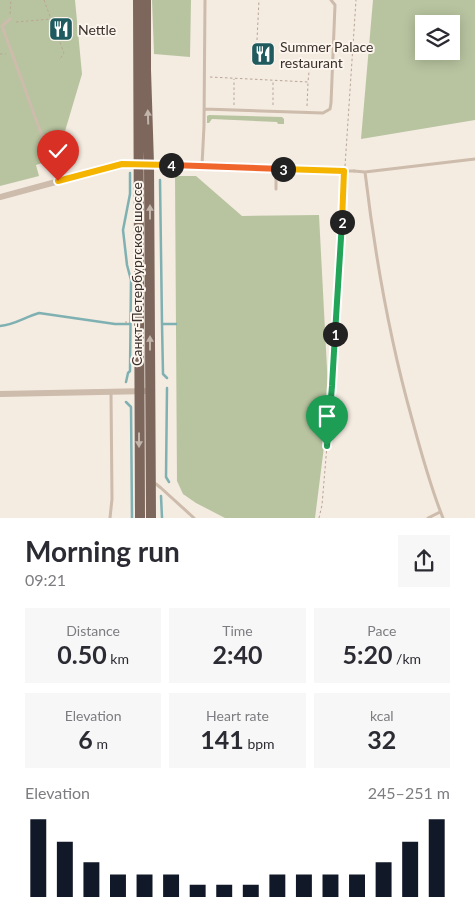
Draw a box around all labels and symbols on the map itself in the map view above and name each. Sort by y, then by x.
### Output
restaurant icon: Nettle [48,16,74,42]
place label: Nettle [78,21,116,38]
place label: Summer Palace restaurant [280,38,373,71]
restaurant icon: Summer Palace restaurant [250,41,276,67]
one-way arrow [144,109,152,125]
pin [37,130,79,181]
pin: 4 [158,152,184,178]
pin: 3 [270,156,296,182]
street label: Санкт-Петербургское шоссе [128,182,145,366]
one-way arrow [146,204,154,220]
pin: 2 [330,210,354,234]
pin: 1 [322,322,348,346]
one-way arrow [146,334,154,350]
pin [306,395,348,446]
one-way arrow [135,432,143,448]

